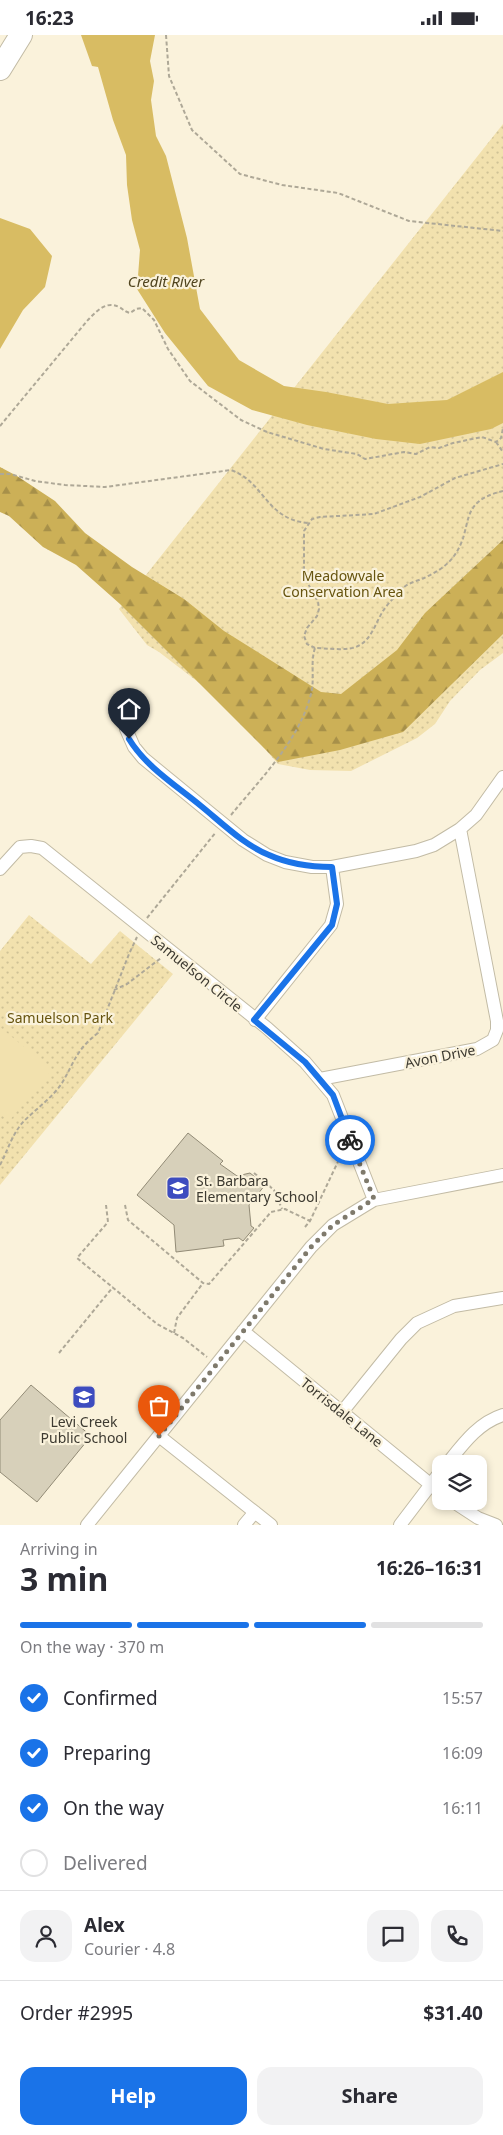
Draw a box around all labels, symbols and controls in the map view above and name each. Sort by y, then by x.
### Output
text: 16:23 [25,5,74,31]
water label: Credit River [128,271,205,291]
park label: Meadowvale Conservation Area [283,566,403,601]
pin [108,688,150,739]
icon: home [115,695,143,723]
street label: Samuelson Circle [147,930,247,1016]
park label: Samuelson Park [7,1008,113,1027]
street label: Avon Drive [403,1040,477,1072]
courier [325,1115,375,1165]
icon: bike [336,1126,364,1154]
place label: St. Barbara Elementary School [196,1171,318,1206]
school or university icon: St. Barbara Elementary School [165,1175,191,1201]
street label: Torrisdale Lane [297,1373,387,1451]
school or university icon: Levi Creek Public School [71,1384,97,1410]
pin [138,1385,180,1436]
icon: bag [145,1392,173,1420]
place label: Levi Creek Public School [41,1412,127,1447]
map controls [432,1455,487,1510]
button: layers [432,1455,487,1510]
text: Arriving in [20,1538,98,1560]
text: 16:26–16:31 [376,1555,483,1581]
text: 3 min [20,1557,108,1600]
text: On the way · 370 m [20,1636,164,1658]
icon: check [20,1684,48,1712]
text: Confirmed [63,1685,158,1711]
text: 15:57 [442,1687,483,1709]
icon: check [20,1739,48,1767]
text: Preparing [63,1740,151,1766]
text: 16:09 [442,1742,483,1764]
icon: check [20,1794,48,1822]
text: On the way [63,1795,164,1821]
text: 16:11 [442,1797,483,1819]
text: Delivered [63,1850,148,1876]
button: person [20,1910,72,1962]
button: chat [367,1910,419,1962]
button: phone [431,1910,483,1962]
text: Alex [84,1912,125,1938]
text: Courier · 4.8 [84,1938,175,1960]
text: Order #2995 [20,2000,133,2026]
text: $31.40 [423,2000,483,2026]
button: Help [20,2067,247,2125]
button: Share [257,2067,483,2125]

